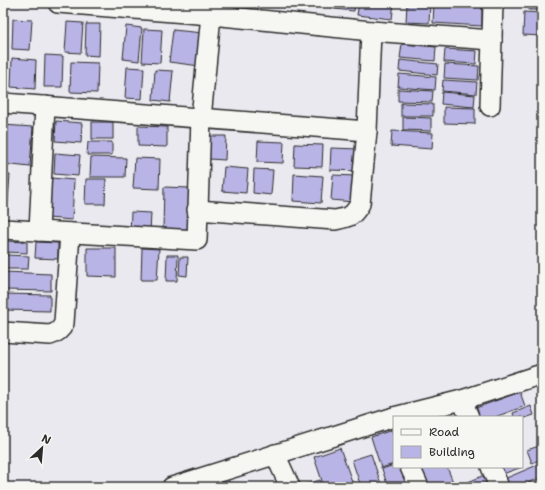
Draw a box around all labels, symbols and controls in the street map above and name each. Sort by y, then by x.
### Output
legend [393,416,523,468]
text: Road [429,424,460,440]
north arrow [22,428,62,468]
text: N [39,431,54,448]
text: Building [429,444,475,460]

